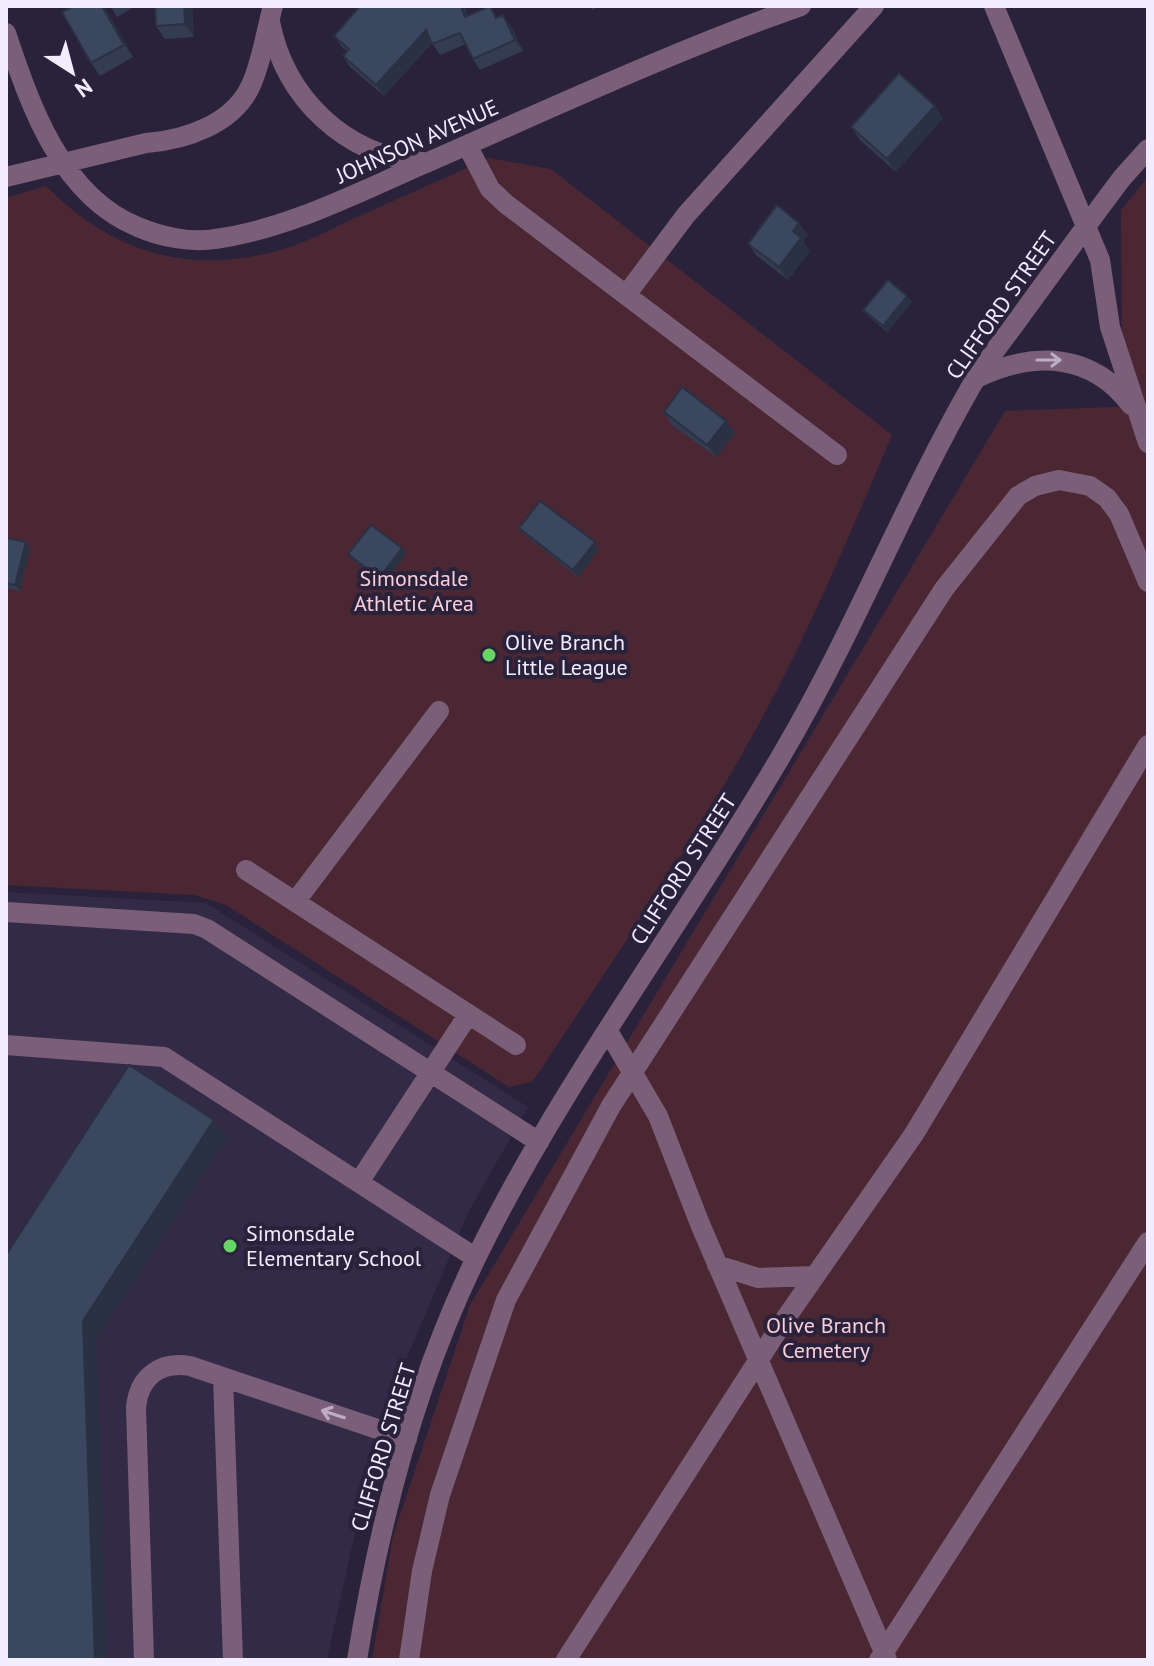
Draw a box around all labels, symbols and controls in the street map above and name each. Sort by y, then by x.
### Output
north arrow [32,32,112,112]
text: N [70,73,98,104]
street label: JOHNSON AVENUE [331,93,503,190]
street label: CLIFFORD STREET [940,226,1062,384]
one-way arrow [1035,352,1062,368]
park label: Simonsdale Athletic Area [354,564,474,617]
place label: Olive Branch Little League [505,628,628,681]
marker: Olive Branch Little League [480,646,498,664]
street label: CLIFFORD STREET [624,788,742,950]
place label: Simonsdale Elementary School [246,1219,422,1272]
marker: Simonsdale Elementary School [221,1237,239,1255]
park label: Olive Branch Cemetery [766,1311,886,1364]
street label: CLIFFORD STREET [344,1360,422,1534]
one-way arrow [321,1406,346,1421]

